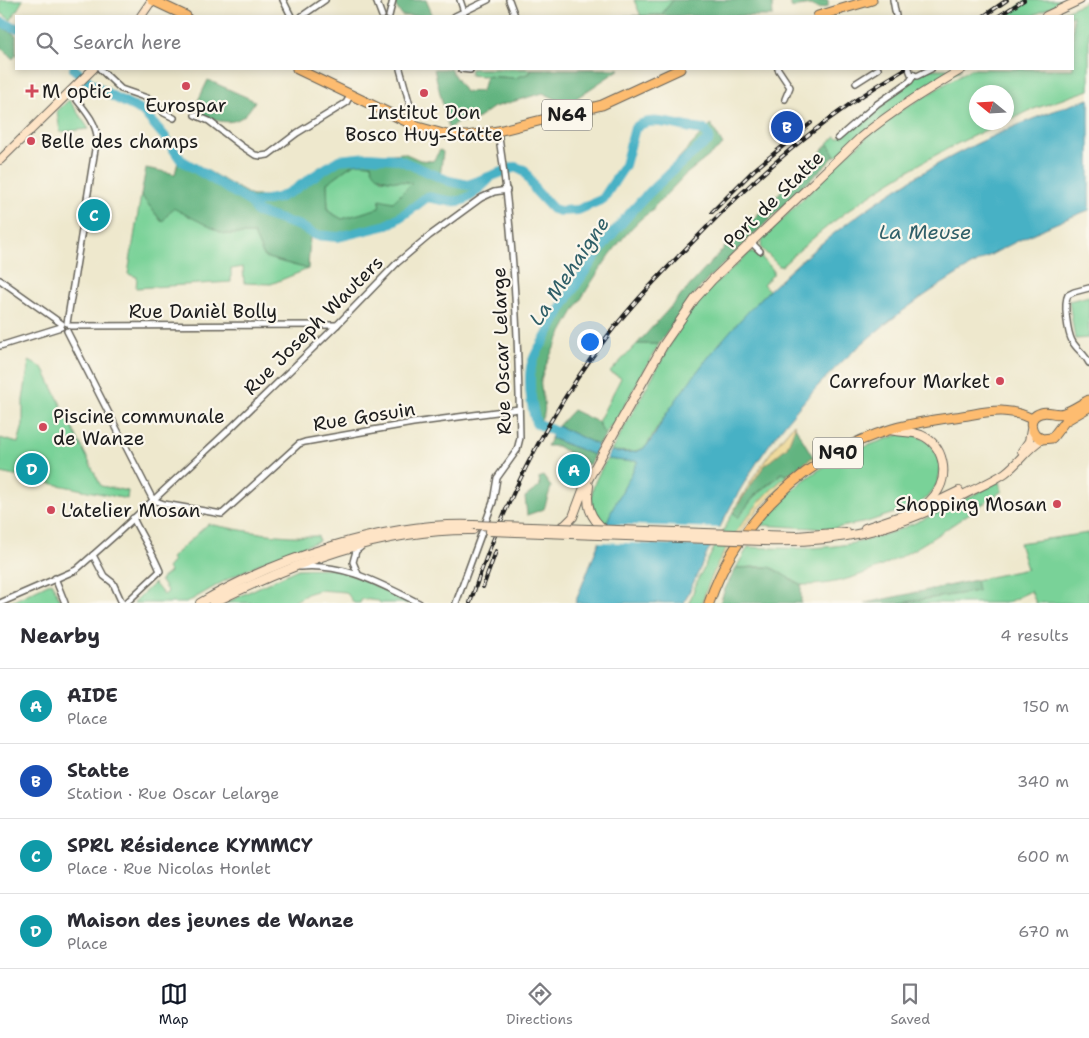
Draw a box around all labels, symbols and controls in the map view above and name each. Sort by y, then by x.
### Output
search box [15,15,1074,70]
icon: search [33,29,61,57]
text: Search here [73,30,182,55]
place label: M optic [42,79,111,104]
marker: Eurospar [180,80,192,92]
marker: M optic [26,85,38,97]
north arrow [969,85,1014,130]
marker: Institut Don Bosco Huy-Statte [418,87,430,99]
place label: Eurospar [145,93,227,118]
place label: Institut Don Bosco Huy-Statte [345,100,503,147]
road number: N64 [542,100,592,130]
pin: B [771,108,803,146]
place label: Belle des champs [41,129,198,154]
marker: Belle des champs [25,135,37,147]
street label: Port de Statte [718,145,829,254]
pin: C [78,196,110,234]
water label: La Mehaigne [523,212,615,330]
water label: La Meuse [879,219,971,245]
street label: Rue Joseph Wauters [238,250,389,401]
street label: Rue Oscar Lelarge [486,267,517,435]
street label: Rue Danièl Bolly [129,299,277,324]
your location [577,329,603,355]
place label: Carrefour Market [829,369,990,394]
marker: Carrefour Market [994,375,1006,387]
street label: Rue Gosuin [311,396,417,437]
place label: Piscine communale de Wanze [53,404,225,451]
marker: Piscine communale de Wanze [37,421,49,433]
road number: N90 [813,438,863,468]
pin: D [16,450,48,488]
pin: A [558,451,590,489]
place label: Shopping Mosan [896,492,1047,517]
place label: L'atelier Mosan [61,498,200,523]
marker: Shopping Mosan [1051,498,1063,510]
marker: L'atelier Mosan [45,504,57,516]
text: Nearby [20,622,100,650]
text: 4 results [1000,625,1069,646]
text: AIDE [67,683,118,708]
text: A [30,696,42,717]
text: 150 m [1022,696,1069,717]
text: Place [67,708,108,729]
text: Statte [67,758,129,783]
text: B [31,771,41,792]
text: 340 m [1017,771,1069,792]
text: Station · Rue Oscar Lelarge [67,783,279,804]
text: SPRL Résidence KYMMCY [67,833,313,858]
text: C [31,846,41,867]
text: 600 m [1017,846,1069,867]
text: Place · Rue Nicolas Honlet [67,858,271,879]
text: Maison des jeunes de Wanze [67,908,354,933]
text: D [30,921,42,942]
text: 670 m [1018,921,1069,942]
text: Place [67,933,108,954]
tab: Map [159,980,189,1028]
tab: Directions [506,980,573,1028]
tab: Saved [891,980,930,1028]

